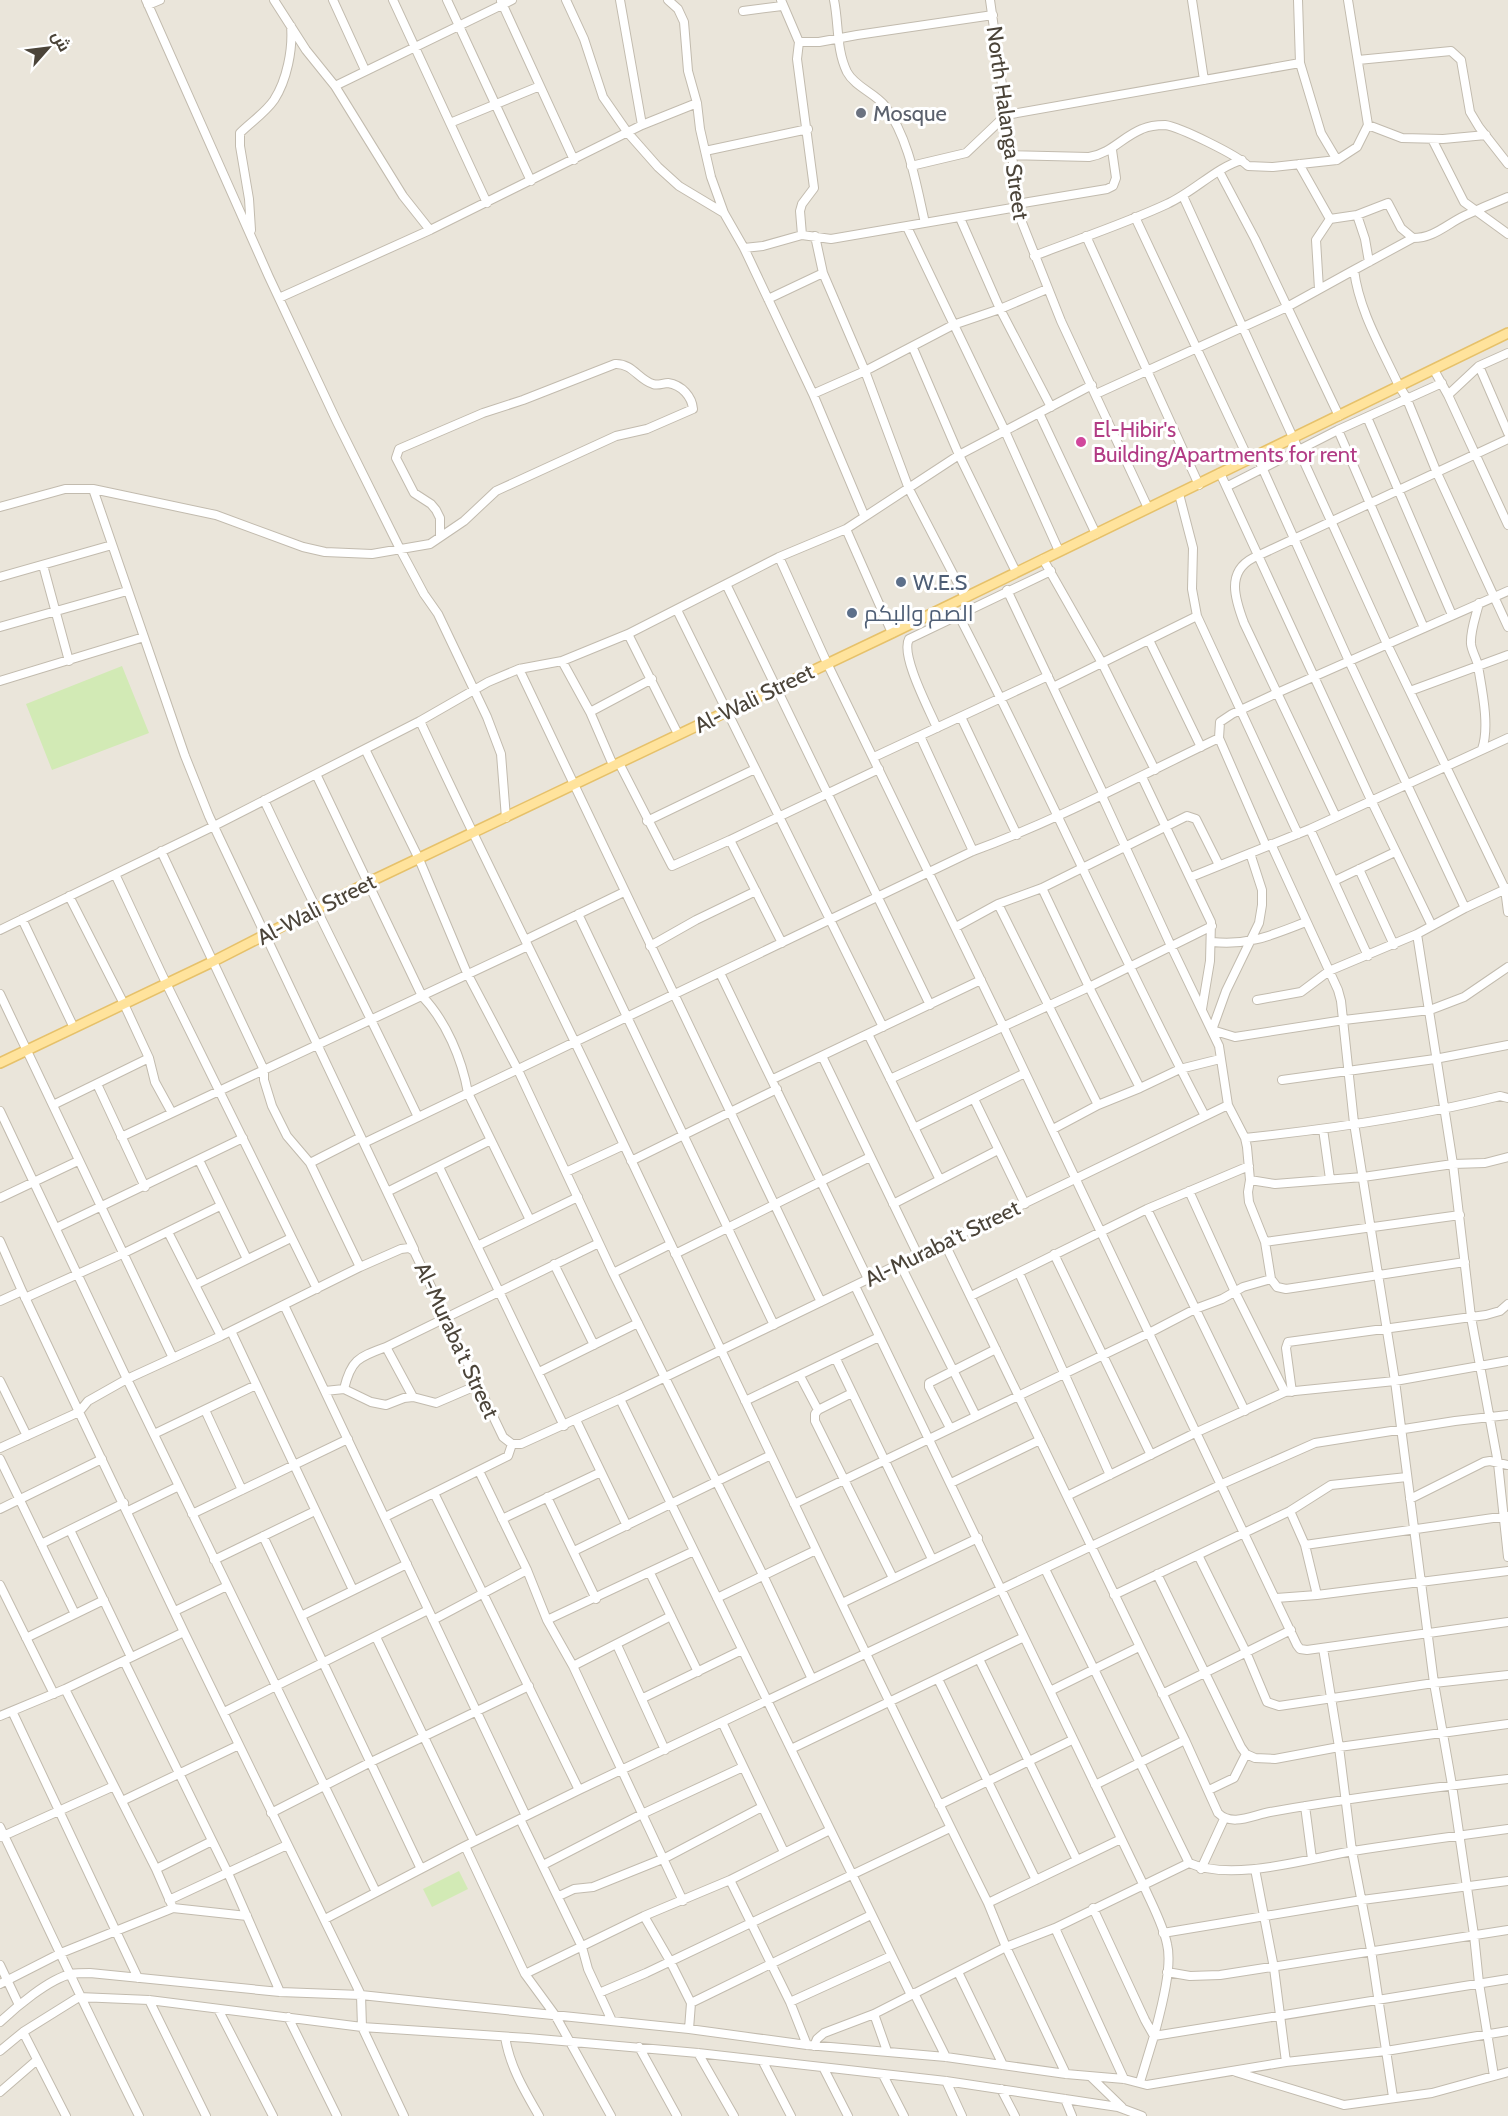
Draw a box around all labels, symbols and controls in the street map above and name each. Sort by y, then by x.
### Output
north arrow [18,18,78,78]
street label: North Halanga Street [981,24,1035,222]
text: ش [48,28,74,55]
place label: Mosque [873,100,947,127]
marker: Mosque [854,106,868,120]
place label: El-Hibir's Building/Apartments for rent [1093,416,1358,468]
marker: El-Hibir's Building/Apartments for rent [1074,435,1088,449]
place label: W.E.S [913,569,967,596]
marker: W.E.S [894,575,908,589]
place label: الصم والبكم [864,600,974,629]
marker: الصم والبكم [845,606,859,620]
street label: Al-Wali Street [690,658,819,739]
street label: Al-Wali Street [252,868,381,951]
street label: Al-Muraba't Street [860,1194,1025,1293]
street label: Al-Muraba't Street [409,1258,505,1423]

